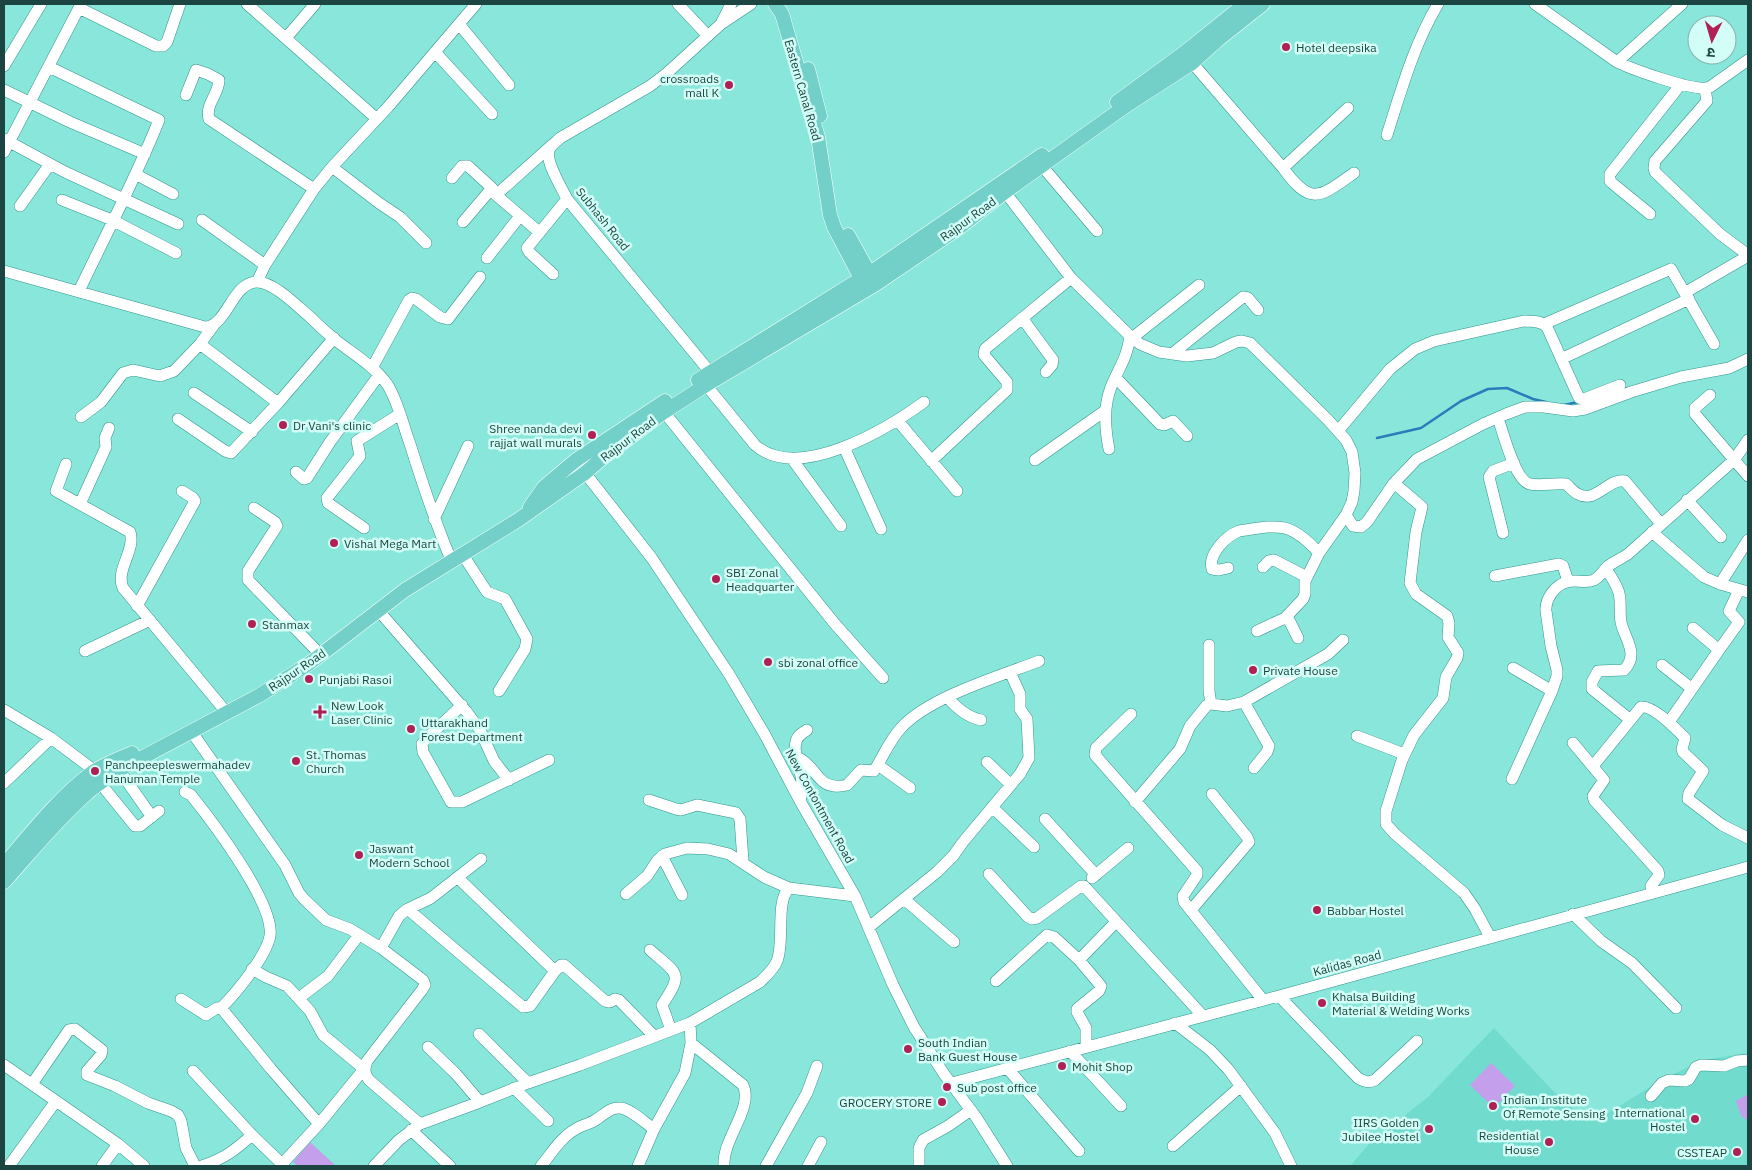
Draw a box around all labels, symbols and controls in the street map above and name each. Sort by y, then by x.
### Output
north arrow [1687,15,1737,65]
street label: Eastern Canal Road [781,38,825,142]
place label: Hotel deepsika [1296,40,1377,55]
marker: Hotel deepsika [1280,41,1292,53]
text: उ [1705,44,1716,62]
place label: crossroads mall K [660,71,719,100]
marker: crossroads mall K [723,79,735,91]
street label: Subhash Road [573,184,633,254]
street label: Rajpur Road [937,194,999,244]
street label: Rajpur Road [597,413,659,465]
place label: Dr Vani's clinic [293,418,371,433]
marker: Dr Vani's clinic [277,419,289,431]
place label: Shree nanda devi rajjat wall murals [489,421,582,450]
marker: Shree nanda devi rajjat wall murals [586,429,598,441]
place label: Vishal Mega Mart [344,536,436,551]
marker: Vishal Mega Mart [328,537,340,549]
place label: SBI Zonal Headquarter [726,565,795,594]
marker: SBI Zonal Headquarter [710,573,722,585]
place label: Stanmax [262,617,309,632]
marker: Stanmax [246,618,258,630]
street label: Rajpur Road [266,645,328,695]
place label: sbi zonal office [778,655,858,670]
marker: sbi zonal office [762,656,774,668]
place label: Private House [1263,663,1338,678]
marker: Private House [1247,664,1259,676]
place label: Punjabi Rasoi [319,672,392,687]
marker: Punjabi Rasoi [303,673,315,685]
place label: New Look Laser Clinic [331,698,393,727]
marker: New Look Laser Clinic [313,705,327,719]
place label: Uttarakhand Forest Department [421,715,523,744]
marker: Uttarakhand Forest Department [405,723,417,735]
street label: New Contontment Road [782,746,858,866]
place label: St. Thomas Church [306,747,367,776]
marker: St. Thomas Church [290,755,302,767]
place label: Panchpeepleswermahadev Hanuman Temple [105,757,251,786]
marker: Panchpeepleswermahadev Hanuman Temple [89,765,101,777]
place label: Jaswant Modern School [369,841,450,870]
marker: Jaswant Modern School [353,849,365,861]
place label: Babbar Hostel [1327,903,1404,918]
marker: Babbar Hostel [1311,904,1323,916]
street label: Kalidas Road [1311,947,1383,979]
place label: Khalsa Building Material & Welding Works [1332,989,1470,1018]
marker: Khalsa Building Material & Welding Works [1316,997,1328,1009]
place label: South Indian Bank Guest House [918,1035,1018,1064]
marker: South Indian Bank Guest House [902,1043,914,1055]
place label: Mohit Shop [1072,1059,1133,1074]
marker: Mohit Shop [1056,1060,1068,1072]
place label: Sub post office [957,1080,1037,1095]
marker: Sub post office [941,1081,953,1093]
place label: Indian Institute Of Remote Sensing [1503,1092,1606,1121]
place label: GROCERY STORE [839,1095,932,1110]
marker: GROCERY STORE [936,1096,948,1108]
marker: Indian Institute Of Remote Sensing [1487,1100,1499,1112]
place label: International Hostel [1615,1105,1685,1134]
marker: International Hostel [1689,1113,1701,1125]
place label: IIRS Golden Jubilee Hostel [1342,1115,1419,1144]
marker: IIRS Golden Jubilee Hostel [1423,1123,1435,1135]
place label: Residential House [1479,1128,1539,1157]
marker: Residential House [1543,1136,1555,1148]
place label: CSSTEAP [1677,1145,1727,1160]
marker: CSSTEAP [1731,1146,1743,1158]

